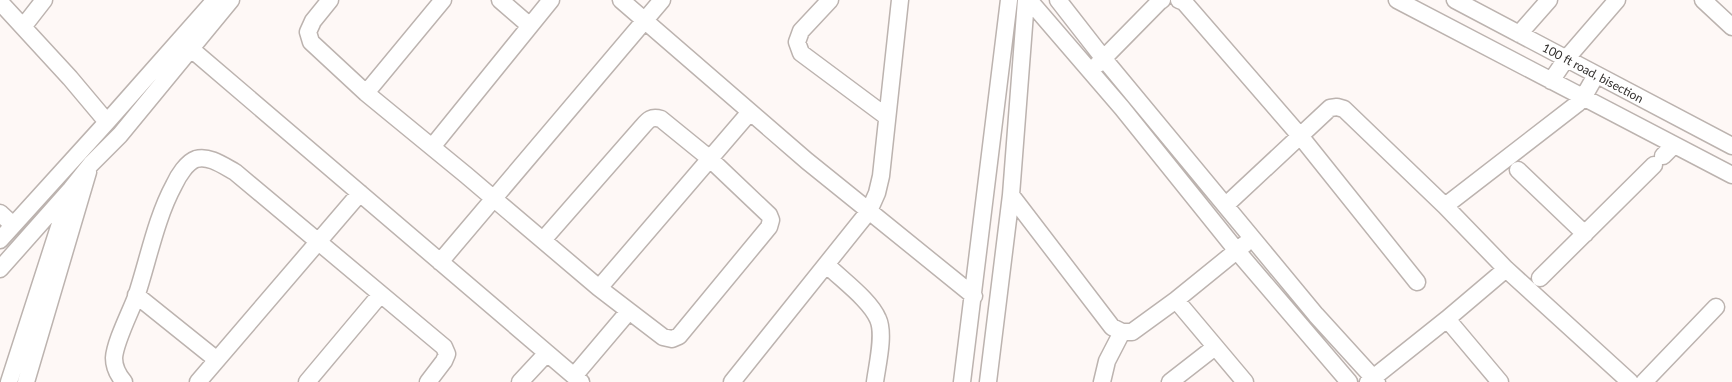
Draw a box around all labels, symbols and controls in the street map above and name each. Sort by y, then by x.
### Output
street label: 100 ft road, bisection [1540,40,1646,106]

